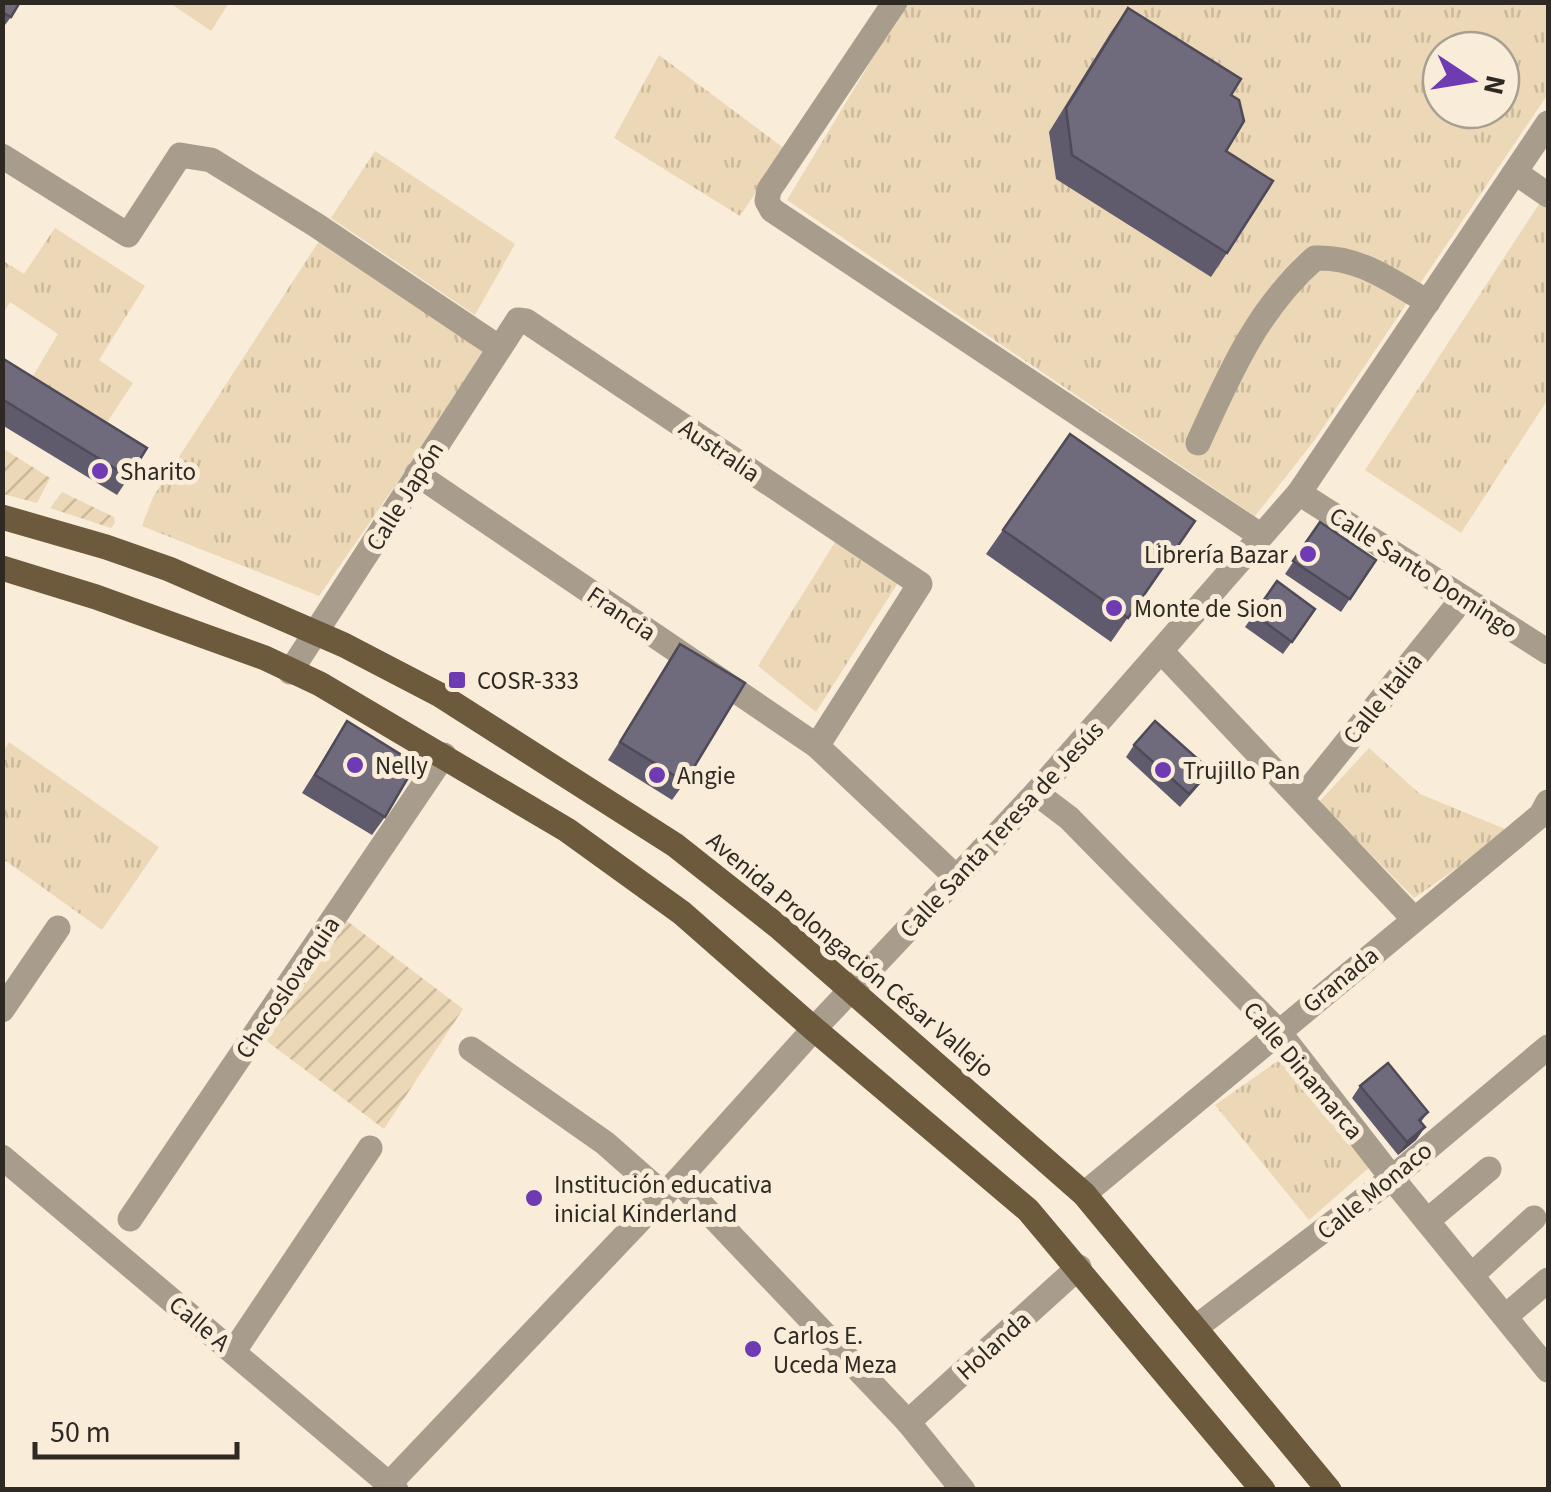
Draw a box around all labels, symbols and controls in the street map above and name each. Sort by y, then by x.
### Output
north arrow [1421,30,1521,130]
text: N [1473,72,1516,98]
street label: Australia [672,410,767,491]
street label: Calle Japón [357,435,453,558]
place label: Sharito [120,454,196,490]
marker: Sharito [89,460,111,482]
street label: Calle Santo Domingo [1322,498,1525,647]
place label: Librería Bazar [1144,537,1288,573]
marker: Librería Bazar [1297,543,1319,565]
street label: Francia [580,578,663,650]
place label: Monte de Sion [1134,591,1283,627]
marker: Monte de Sion [1103,597,1125,619]
street label: Calle Italia [1334,645,1431,752]
place label: COSR-333 [477,663,579,699]
marker: COSR-333 [446,669,468,691]
street label: Calle Santa Teresa de Jesús [891,713,1112,946]
place label: Nelly [375,748,428,784]
place label: Trujillo Pan [1183,753,1301,789]
marker: Nelly [344,754,366,776]
place label: Angie [677,758,735,794]
marker: Trujillo Pan [1152,759,1174,781]
marker: Angie [646,764,668,786]
street label: Avenida Prolongación César Vallejo [699,823,1002,1086]
street label: Checoslovaquia [227,909,349,1066]
street label: Granada [1295,938,1386,1022]
street label: Calle Dinamarca [1235,994,1372,1147]
street label: Calle Monaco [1309,1133,1440,1249]
place label: Institución educativa inicial Kinderland [554,1167,772,1232]
marker: Institución educativa inicial Kinderland [523,1187,545,1209]
street label: Calle A [161,1287,238,1361]
street label: Holanda [949,1303,1039,1389]
place label: Carlos E. Uceda Meza [773,1318,897,1383]
marker: Carlos E. Uceda Meza [742,1338,764,1360]
scale bar [35,1397,238,1459]
text: 50 m [50,1411,111,1454]

